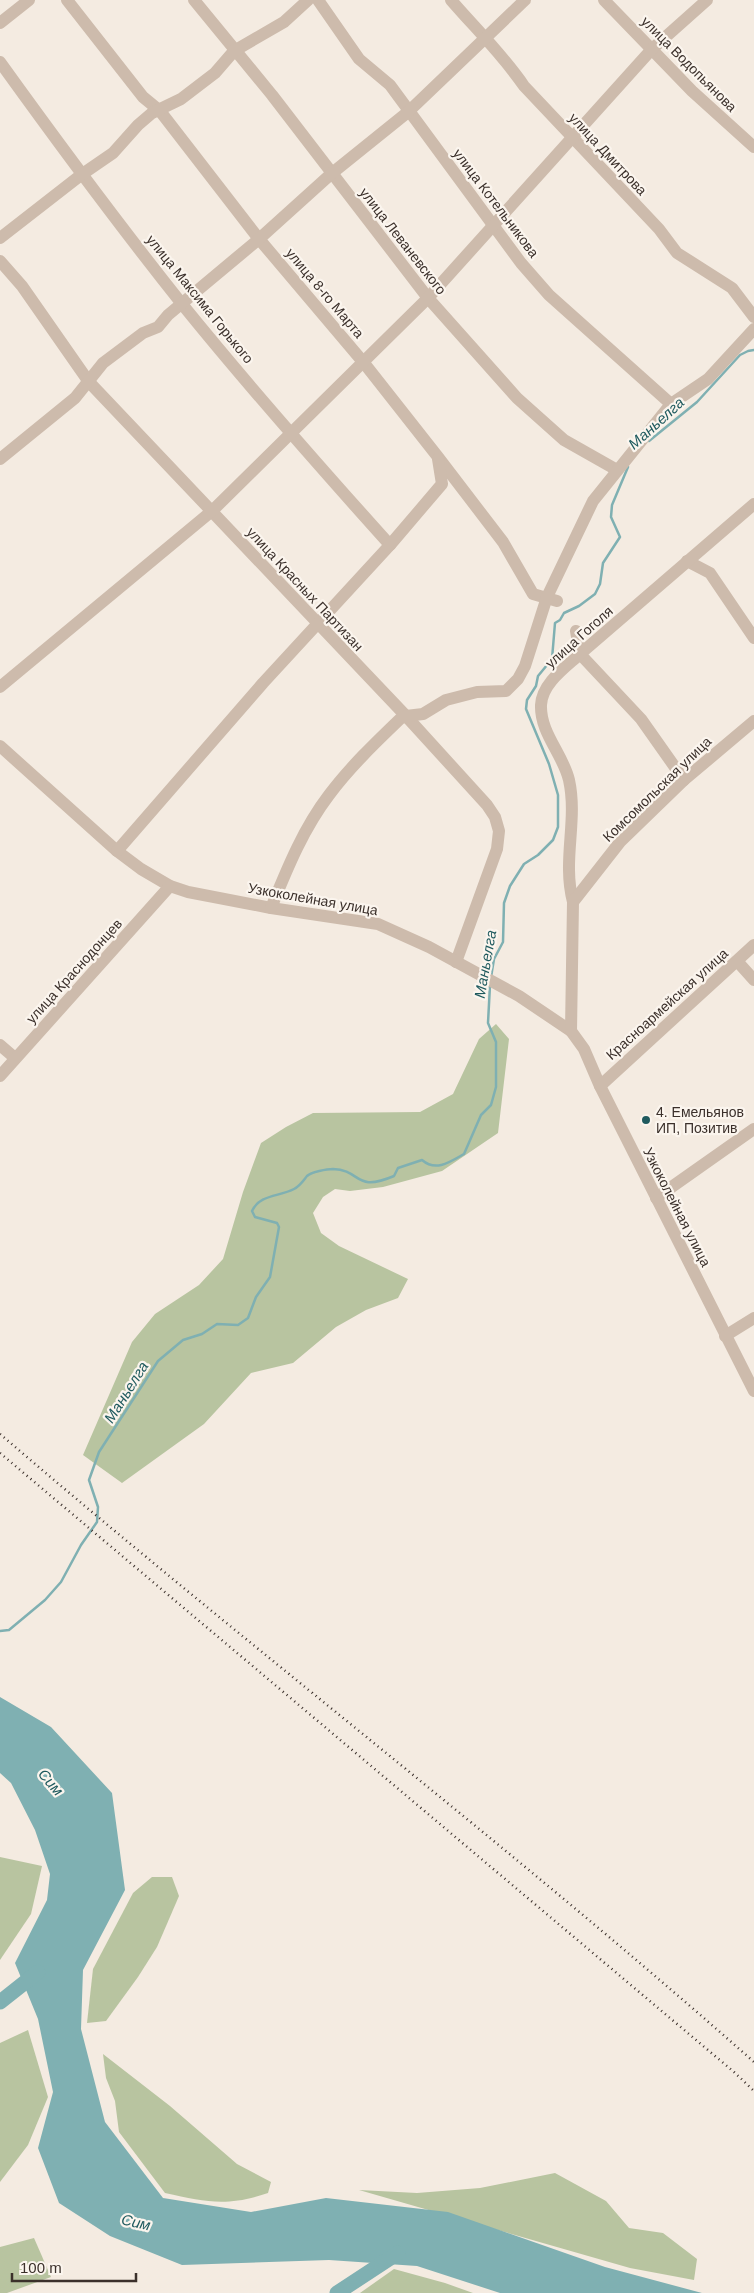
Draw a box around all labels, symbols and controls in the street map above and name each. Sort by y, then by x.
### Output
street label: улица Водопьянова [638,13,740,115]
street label: улица Дмитрова [566,110,650,199]
street label: улица Котельникова [450,146,542,261]
street label: улица Леваневского [356,185,450,298]
street label: улица Максима Горького [143,232,257,367]
street label: улица 8-го Марта [283,245,367,341]
water label: Маньелга [625,394,687,452]
street label: улица Красных Партизан [243,524,367,654]
street label: улица Гоголя [542,603,616,671]
street label: Комсомольская улица [600,733,715,845]
street label: Узкоколейная улица [247,880,379,918]
street label: улица Краснодонцев [23,915,125,1027]
water label: Маньелга [471,929,499,999]
street label: Красноармейская улица [603,945,731,1063]
place label: 4. Емельянов ИП, Позитив [656,1104,744,1136]
marker: 4. Емельянов ИП, Позитив [640,1114,652,1126]
street label: Узкоколейная улица [640,1145,714,1269]
water label: Маньелга [101,1358,151,1426]
water label: Сим [35,1765,67,1799]
water label: Сим [120,2210,152,2234]
scale bar [12,2250,136,2282]
text: 100 m [20,2259,62,2276]

